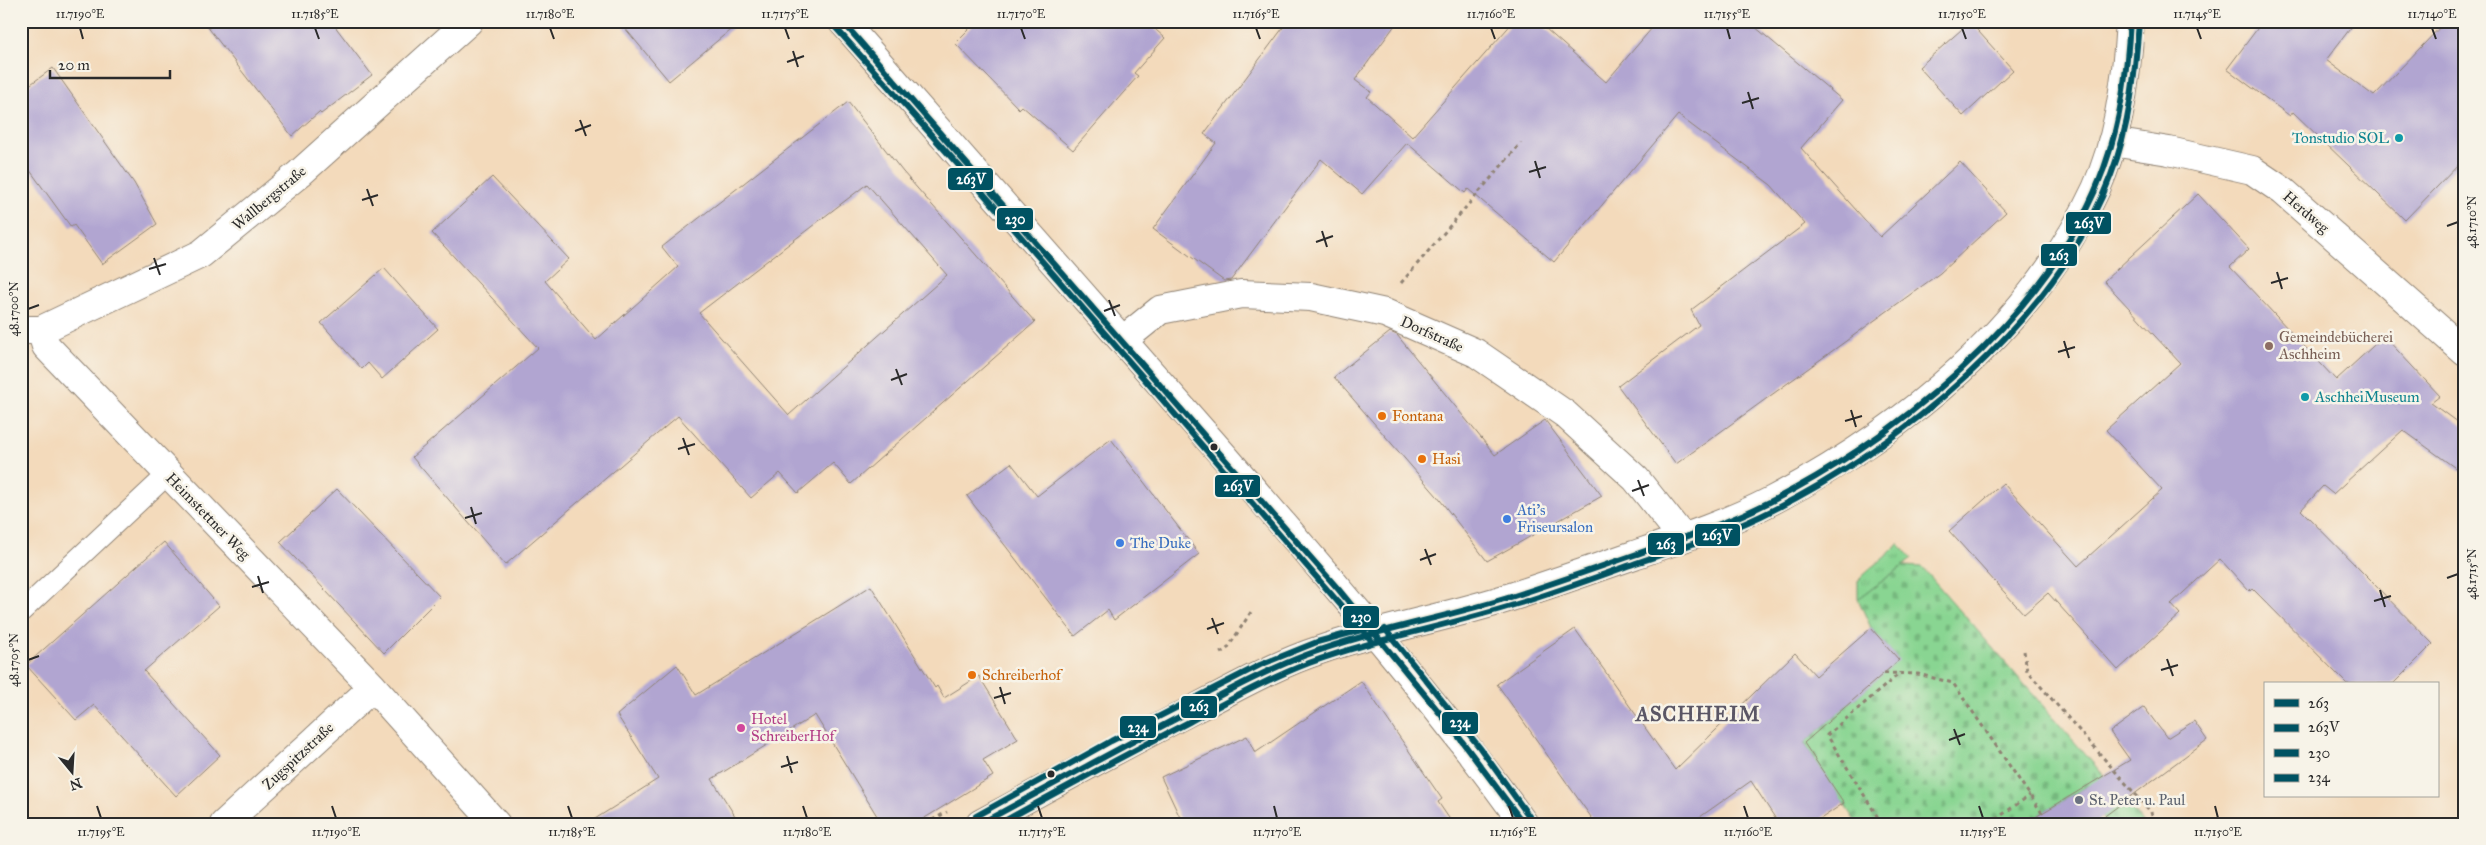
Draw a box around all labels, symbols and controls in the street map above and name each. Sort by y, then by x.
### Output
text: 11.7190°E [56,7,105,21]
text: 11.7185°E [291,7,339,21]
text: 11.7180°E [526,7,575,21]
text: 11.7175°E [761,7,809,21]
text: 11.7170°E [997,7,1046,21]
text: 11.7165°E [1232,7,1280,21]
text: 11.7160°E [1467,7,1516,21]
text: 11.7155°E [1704,7,1751,21]
text: 11.7150°E [1938,7,1986,21]
text: 11.7145°E [2173,7,2221,21]
text: 11.7140°E [2407,7,2457,21]
scale bar [50,48,170,80]
text: 20 m [58,56,90,74]
place label: Tonstudio SOL [2292,129,2389,147]
marker: Tonstudio SOL [2393,132,2405,144]
street label: Wallbergstraße [228,162,310,234]
line badge: 263V [947,167,994,191]
text: 263V [956,171,987,189]
street label: Herdweg [2279,187,2333,238]
text: 48.1710°N [2465,196,2479,248]
line badge: 230 [996,207,1034,231]
text: 230 [1005,211,1025,229]
line badge: 263V [2065,211,2112,235]
text: 263V [2074,215,2105,233]
line badge: 263 [2040,243,2078,267]
text: 263 [2049,247,2069,265]
text: 48.1700°N [7,281,21,337]
street label: Dorfstraße [1398,312,1466,356]
place label: Gemeindebücherei Aschheim [2278,328,2393,363]
marker: Gemeindebücherei Aschheim [2263,340,2275,352]
place label: AschheiMuseum [2314,388,2420,406]
marker: AschheiMuseum [2299,391,2311,403]
place label: Fontana [1392,407,1444,425]
marker: Fontana [1376,410,1388,422]
unlabelled marker [1209,442,1219,452]
place label: Hasi [1432,450,1461,468]
marker: Hasi [1416,453,1428,465]
street label: Heimstettner Weg [162,469,255,564]
line badge: 263V [1214,474,1261,498]
text: 263V [1223,478,1254,496]
place label: Ati's Friseursalon [1516,501,1593,536]
marker: Ati's Friseursalon [1501,513,1513,525]
line badge: 263V [1694,523,1741,547]
text: 263V [1702,527,1733,545]
line badge: 263 [1647,532,1685,556]
place label: The Duke [1130,534,1191,552]
text: 263 [1656,536,1676,554]
marker: The Duke [1114,537,1126,549]
text: 48.1715°N [2465,548,2479,600]
line badge: 230 [1342,605,1380,629]
text: 230 [1351,609,1371,627]
text: 48.1705°N [7,633,21,687]
place label: Schreiberhof [982,666,1064,684]
marker: Schreiberhof [966,669,978,681]
legend [2264,682,2438,798]
text: 263 [2308,694,2329,712]
line badge: 263 [1180,695,1218,719]
text: 263 [1189,698,1209,716]
district label: ASCHHEIM [1634,702,1760,726]
place label: Hotel SchreiberHof [751,710,837,745]
line badge: 234 [1441,711,1479,735]
text: 234 [1450,714,1471,732]
line badge: 234 [1119,715,1157,739]
text: 263V [2308,718,2340,736]
street label: Zugspitzstraße [259,719,337,793]
text: 234 [1128,719,1149,737]
marker: Hotel SchreiberHof [735,722,747,734]
text: 230 [2308,744,2330,762]
north arrow [48,748,98,798]
text: 234 [2308,768,2330,786]
unlabelled marker [1046,769,1056,779]
text: N [67,774,84,794]
place label: St. Peter u. Paul [2089,791,2186,809]
marker: St. Peter u. Paul [2073,794,2085,806]
text: 11.7195°E [77,825,125,839]
text: 11.7190°E [312,825,361,839]
text: 11.7185°E [548,825,596,839]
text: 11.7180°E [783,825,832,839]
text: 11.7175°E [1018,825,1066,839]
text: 11.7170°E [1253,825,1302,839]
text: 11.7165°E [1489,825,1537,839]
text: 11.7160°E [1724,825,1773,839]
text: 11.7155°E [1960,825,2007,839]
text: 11.7150°E [2194,825,2242,839]

